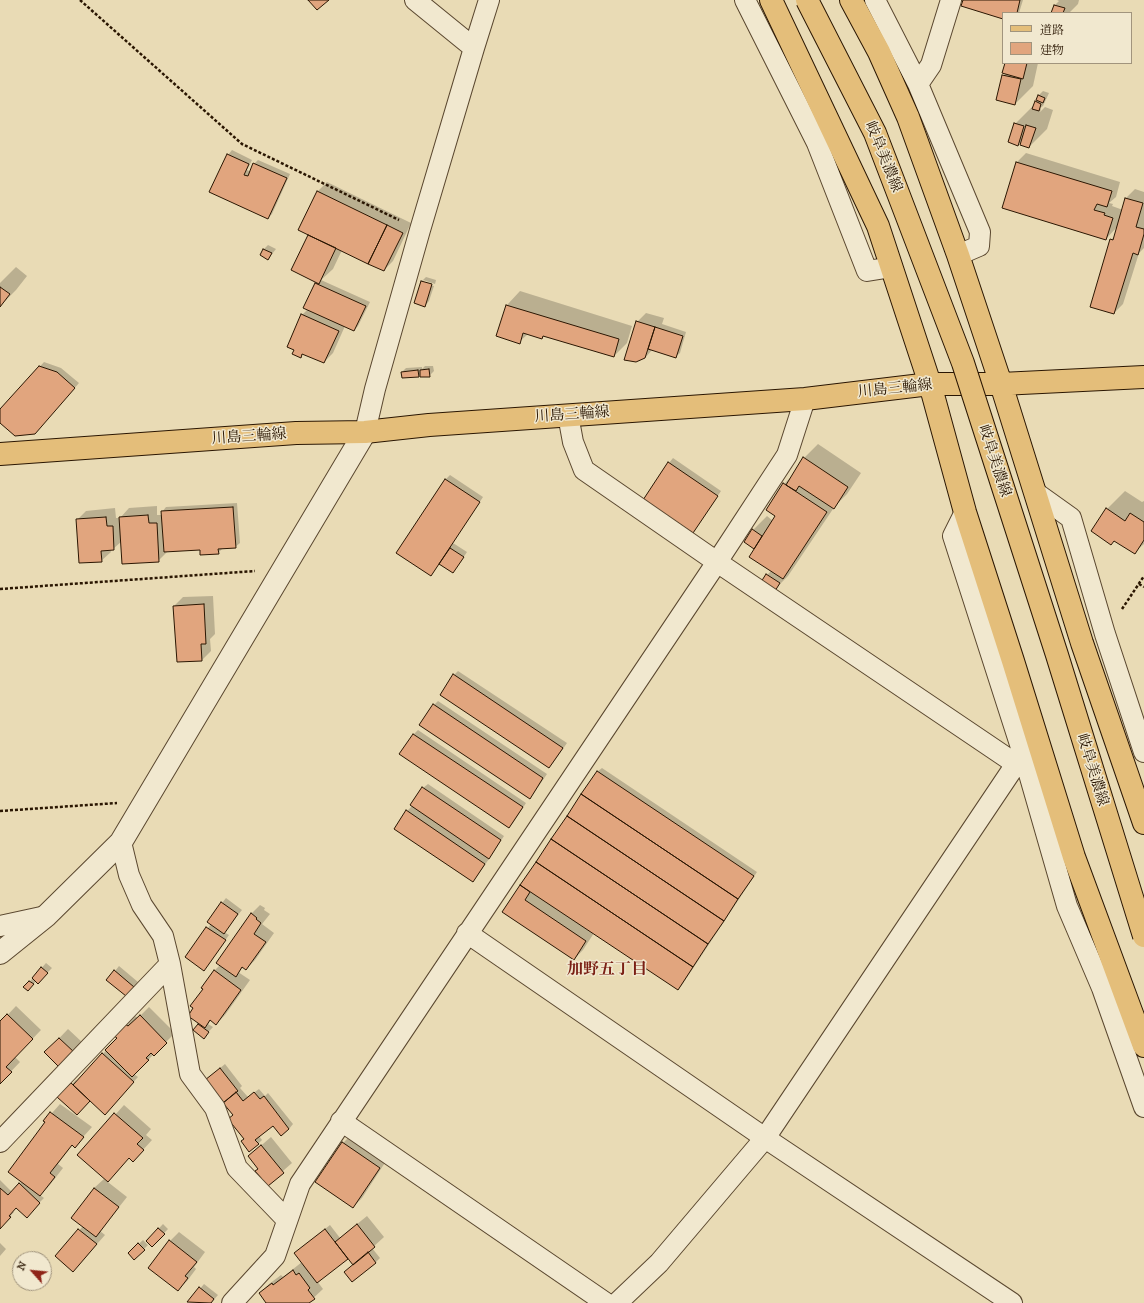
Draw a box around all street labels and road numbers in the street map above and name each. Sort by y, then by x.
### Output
street label: 岐阜美濃線 [861,119,905,195]
street label: 川島三輪線 [857,376,933,402]
street label: 川島三輪線 [534,403,610,427]
street label: 岐阜美濃線 [974,423,1014,499]
street label: 川島三輪線 [211,425,287,449]
street label: 岐阜美濃線 [1072,732,1112,808]

